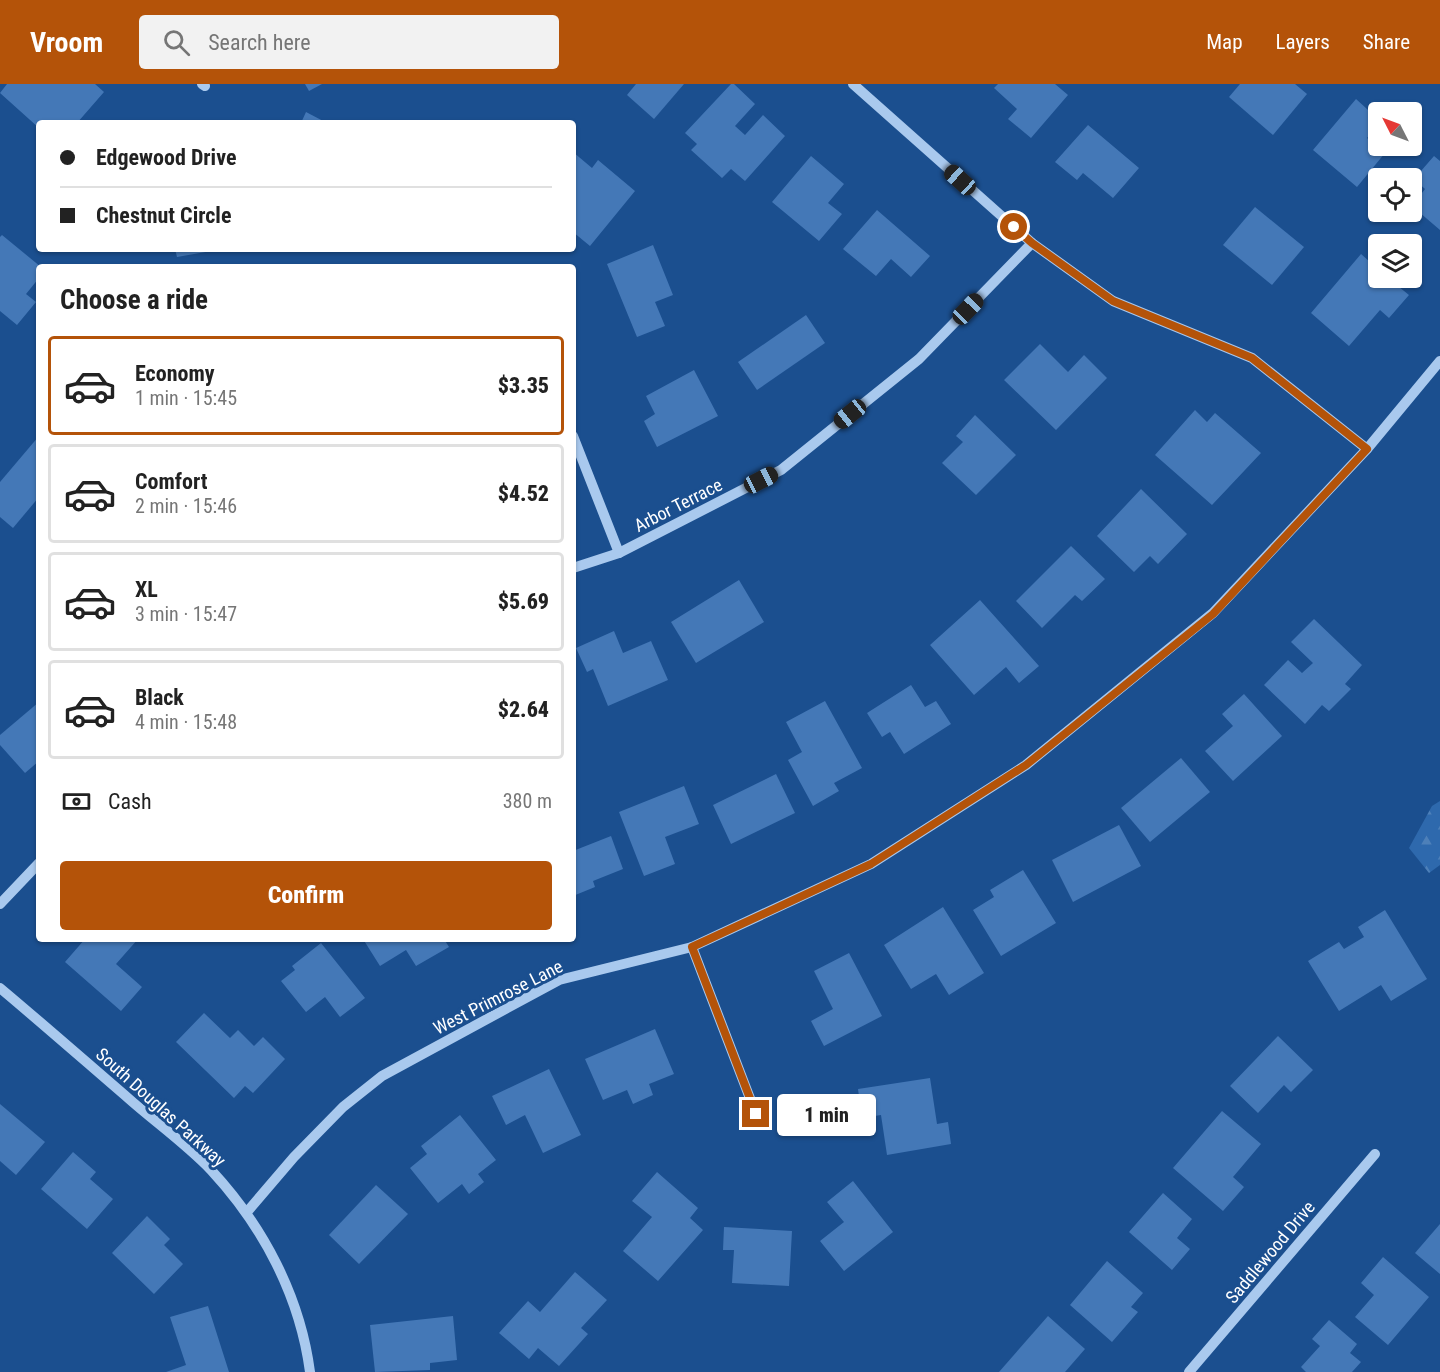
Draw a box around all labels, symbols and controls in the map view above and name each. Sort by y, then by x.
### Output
search box [139,15,559,69]
text: Vroom [30,26,103,59]
icon: search [160,26,193,59]
text: Search here [208,30,311,55]
text: Map [1206,30,1243,54]
text: Layers [1276,30,1330,54]
text: Share [1363,30,1410,54]
north arrow [1368,102,1422,156]
map controls [1368,102,1422,288]
text: Edgewood Drive [96,145,236,170]
car [941,161,979,199]
button: locate [1368,168,1422,222]
text: Chestnut Circle [96,203,231,228]
route start [1000,213,1027,240]
button: layers [1368,234,1422,288]
text: Choose a ride [60,284,208,316]
car [949,290,987,328]
icon: car [63,359,117,413]
text: Economy [135,361,215,386]
text: $3.35 [498,373,549,398]
text: 1 min · 15:45 [135,386,237,410]
car [830,396,870,432]
car [741,464,781,496]
icon: car [63,467,117,521]
text: Comfort [135,469,208,494]
street label: Arbor Terrace [630,474,726,536]
text: $4.52 [498,481,549,506]
text: 2 min · 15:46 [135,494,237,518]
icon: car [63,575,117,629]
text: XL [135,577,158,602]
text: $5.69 [498,589,549,614]
text: 3 min · 15:47 [135,602,237,626]
icon: car [63,683,117,737]
text: Black [135,685,184,710]
text: $2.64 [498,697,549,722]
text: 4 min · 15:48 [135,710,237,734]
icon: cash [60,785,93,818]
text: Cash [108,789,152,814]
text: 380 m [503,789,552,813]
button: Confirm [60,861,552,930]
street label: West Primrose Lane [430,955,566,1039]
street label: South Douglas Parkway [92,1043,230,1171]
callout: 1 min [777,1093,876,1135]
route end [742,1100,769,1127]
text: 1 min [804,1103,849,1127]
street label: Saddlewood Drive [1221,1197,1319,1307]

